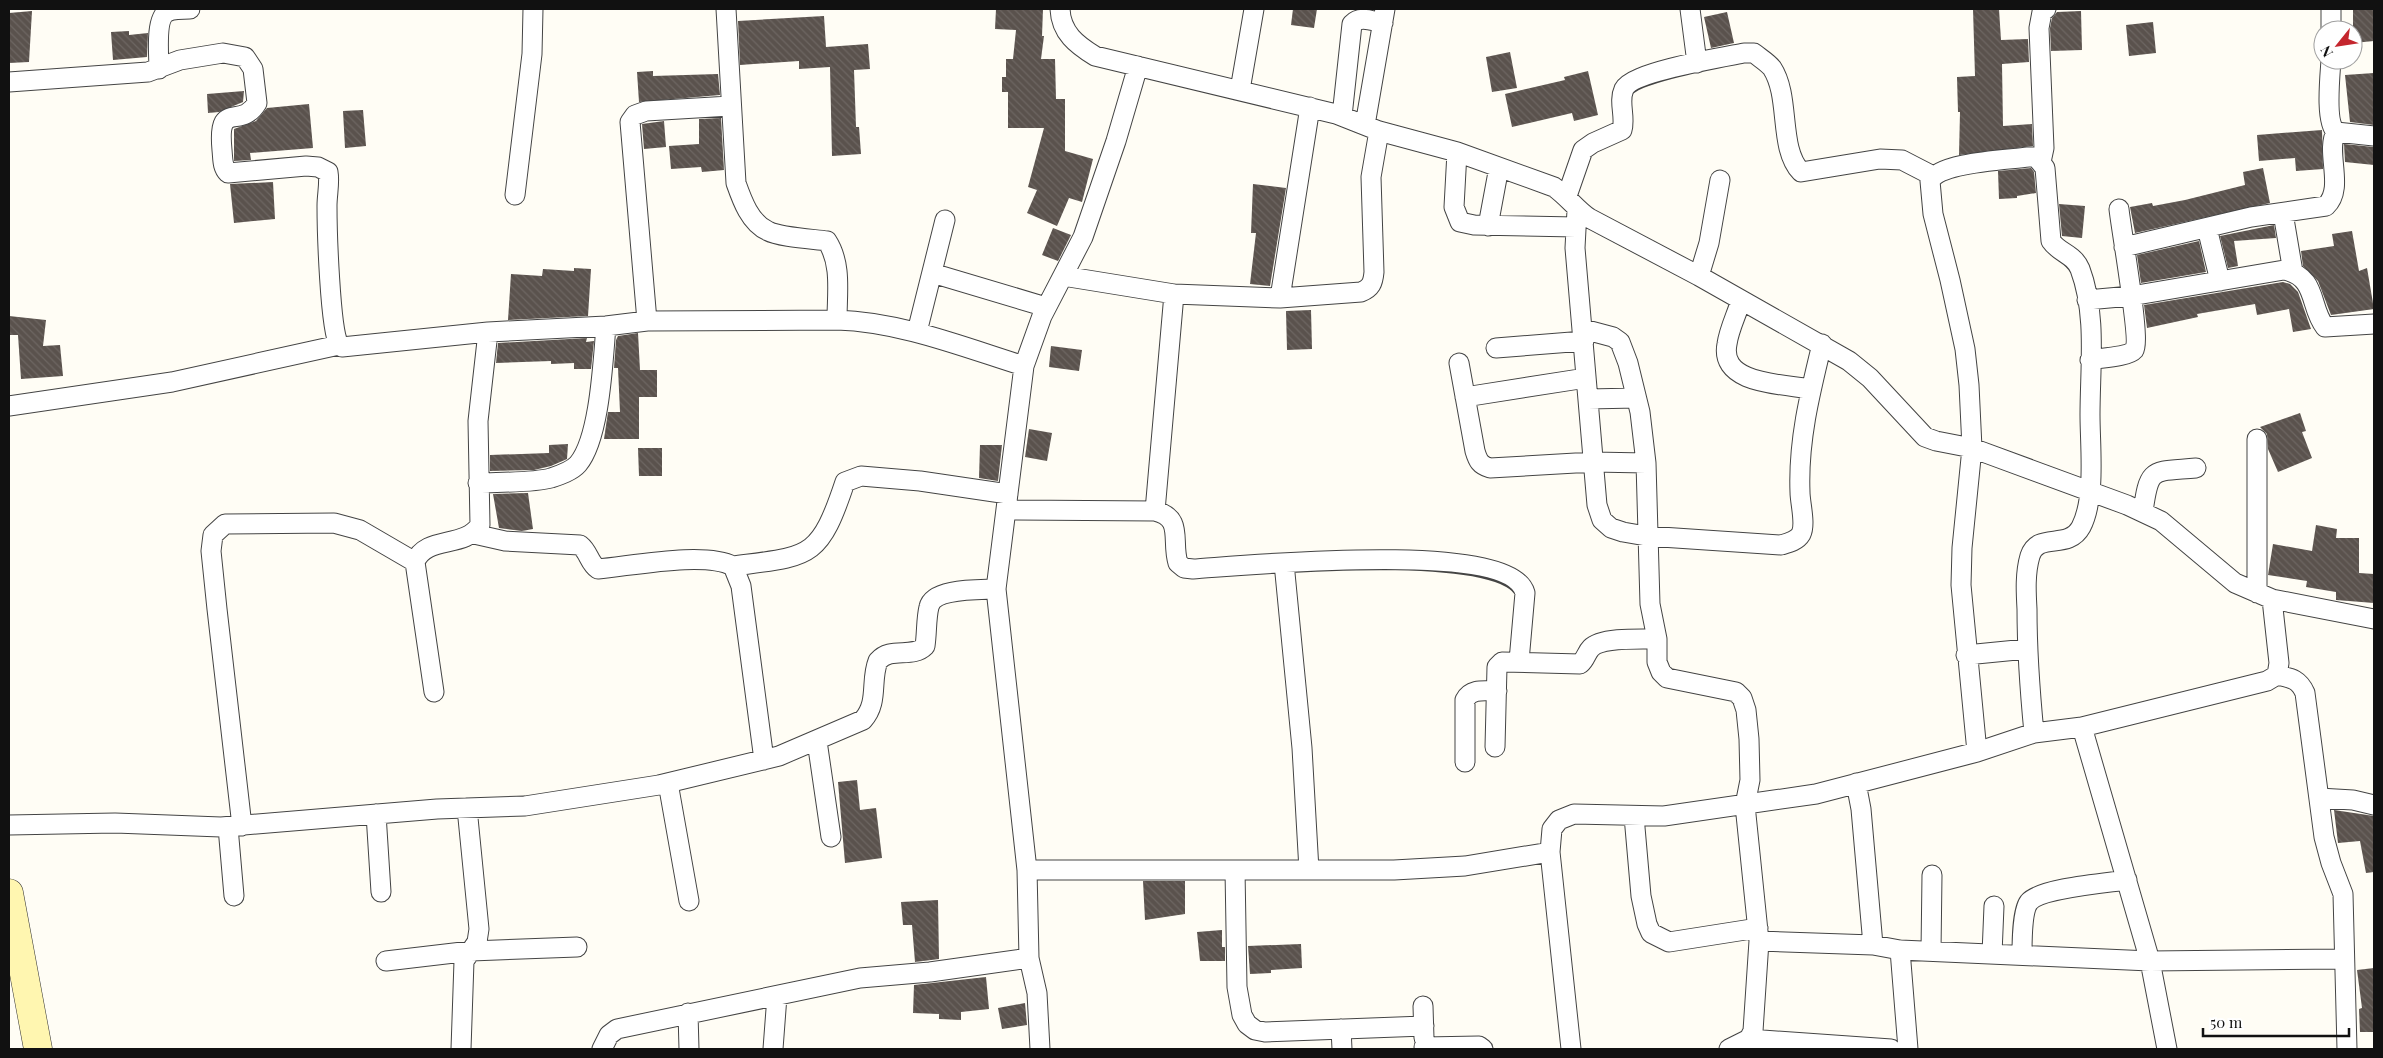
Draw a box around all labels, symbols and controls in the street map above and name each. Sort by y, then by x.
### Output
north arrow [2313,20,2363,70]
text: N [2316,43,2337,61]
scale bar [2203,1006,2349,1038]
text: 50 m [2210,1012,2243,1032]

